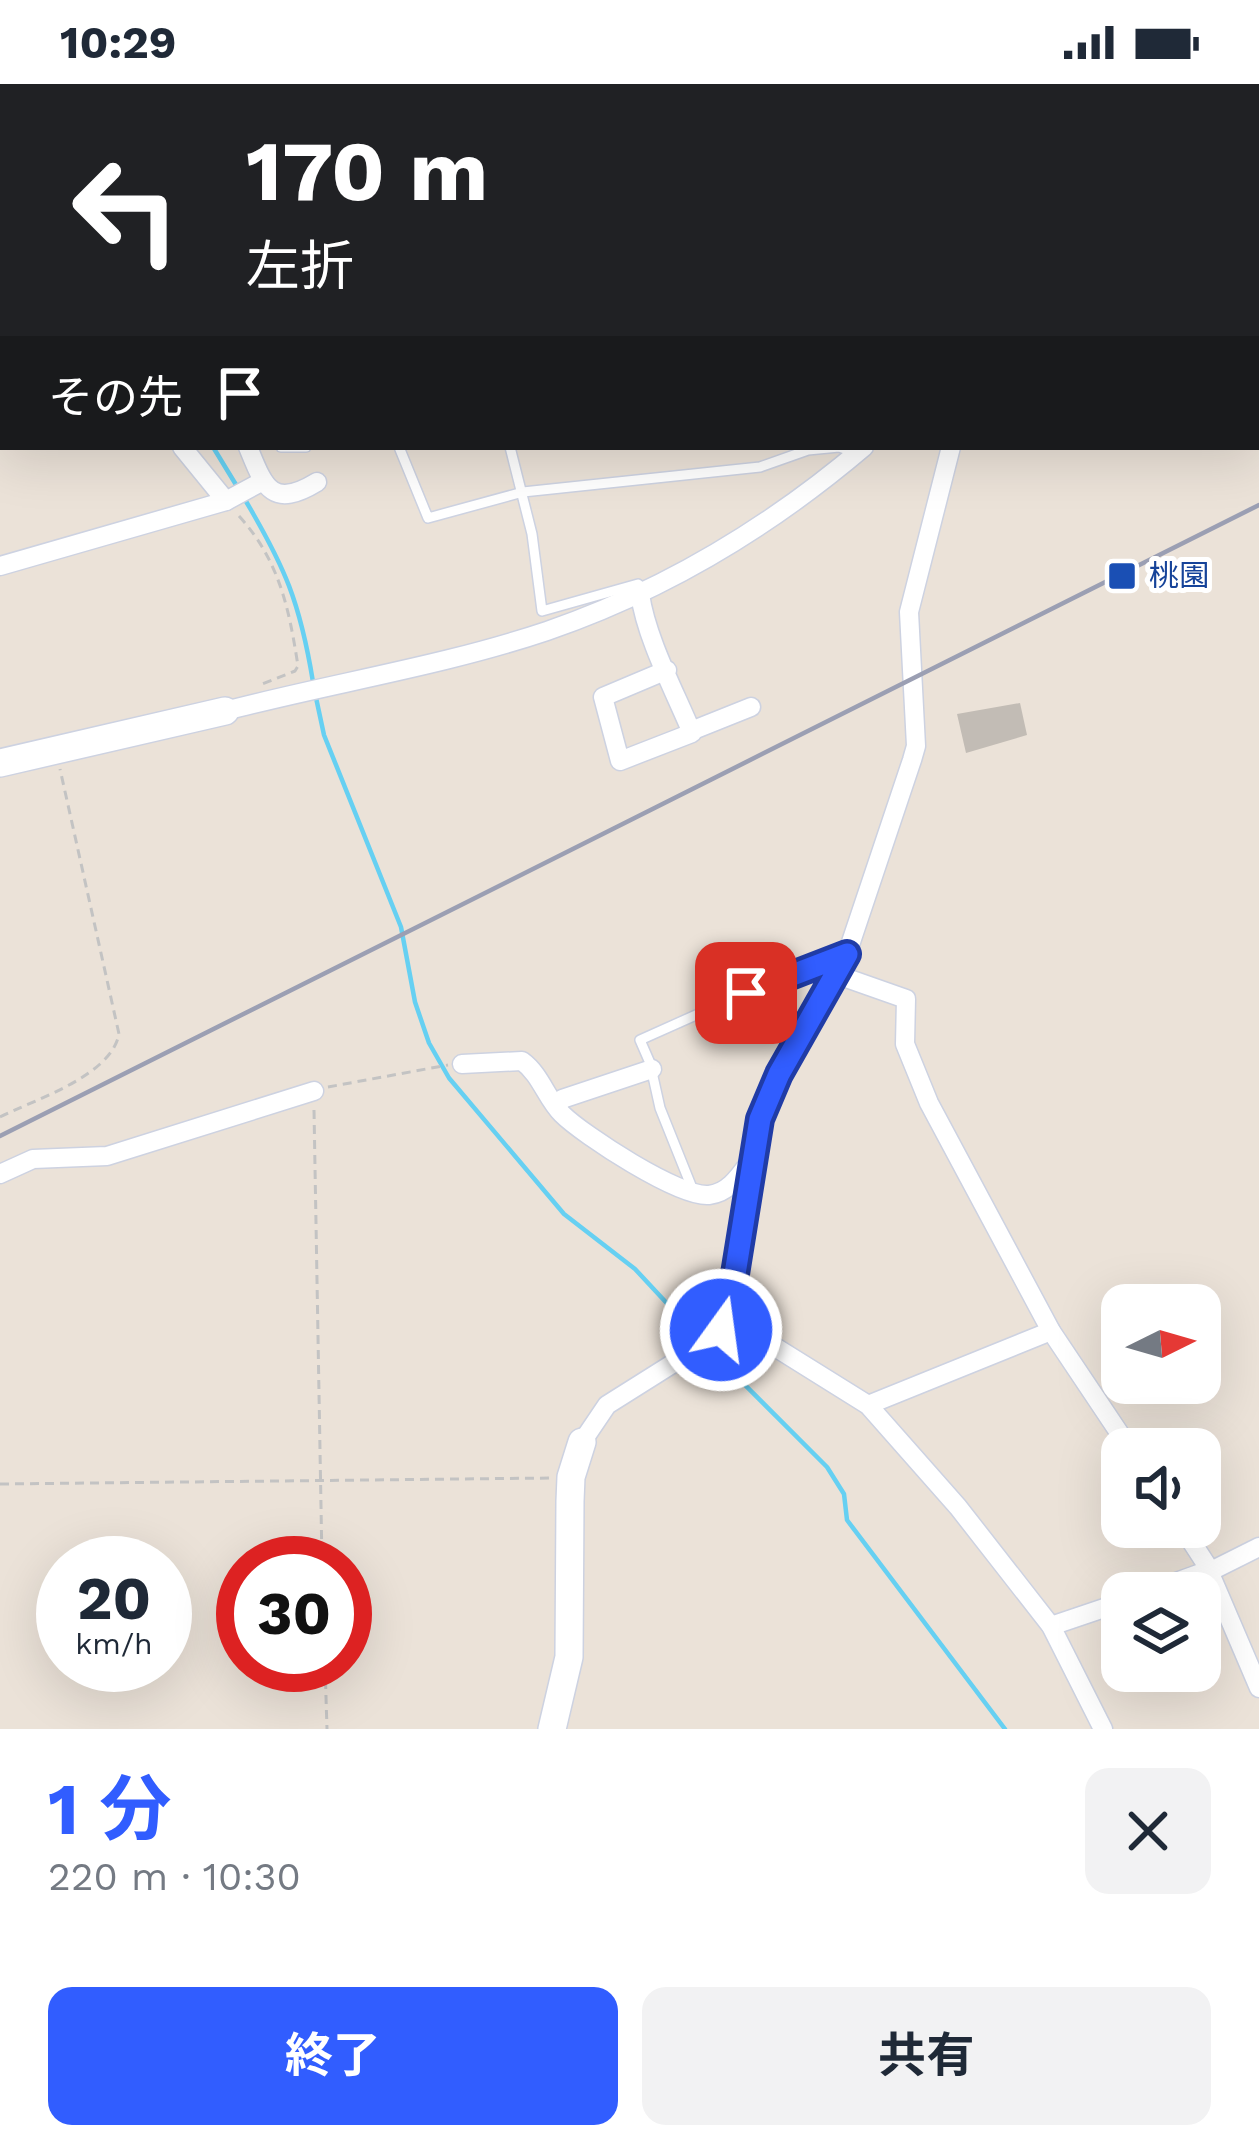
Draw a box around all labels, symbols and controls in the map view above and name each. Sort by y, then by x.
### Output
text: 10:29 [60,16,177,69]
text: 170 m [246,122,488,220]
icon: left [48,132,204,288]
text: 左折 [246,235,354,298]
icon: arrive [207,360,273,426]
text: その先 [48,371,183,424]
place label: 桃園 [1149,558,1209,593]
marker: 桃園 [1106,560,1138,592]
pin [695,942,797,1044]
icon: arrive [713,960,779,1026]
position arrow [658,1267,784,1393]
north arrow [1101,1284,1221,1404]
map controls [1101,1284,1221,1692]
button: sound [1101,1428,1221,1548]
speed limit sign: 30 [216,1536,372,1692]
text: 20 [77,1563,151,1634]
button: layers [1101,1572,1221,1692]
text: km/h [75,1626,153,1661]
text: 1 分 [48,1767,172,1851]
button: close [1085,1768,1211,1894]
text: 220 m · 10:30 [48,1854,301,1899]
button: 終了 [48,1987,618,2125]
button: 共有 [642,1987,1211,2125]

